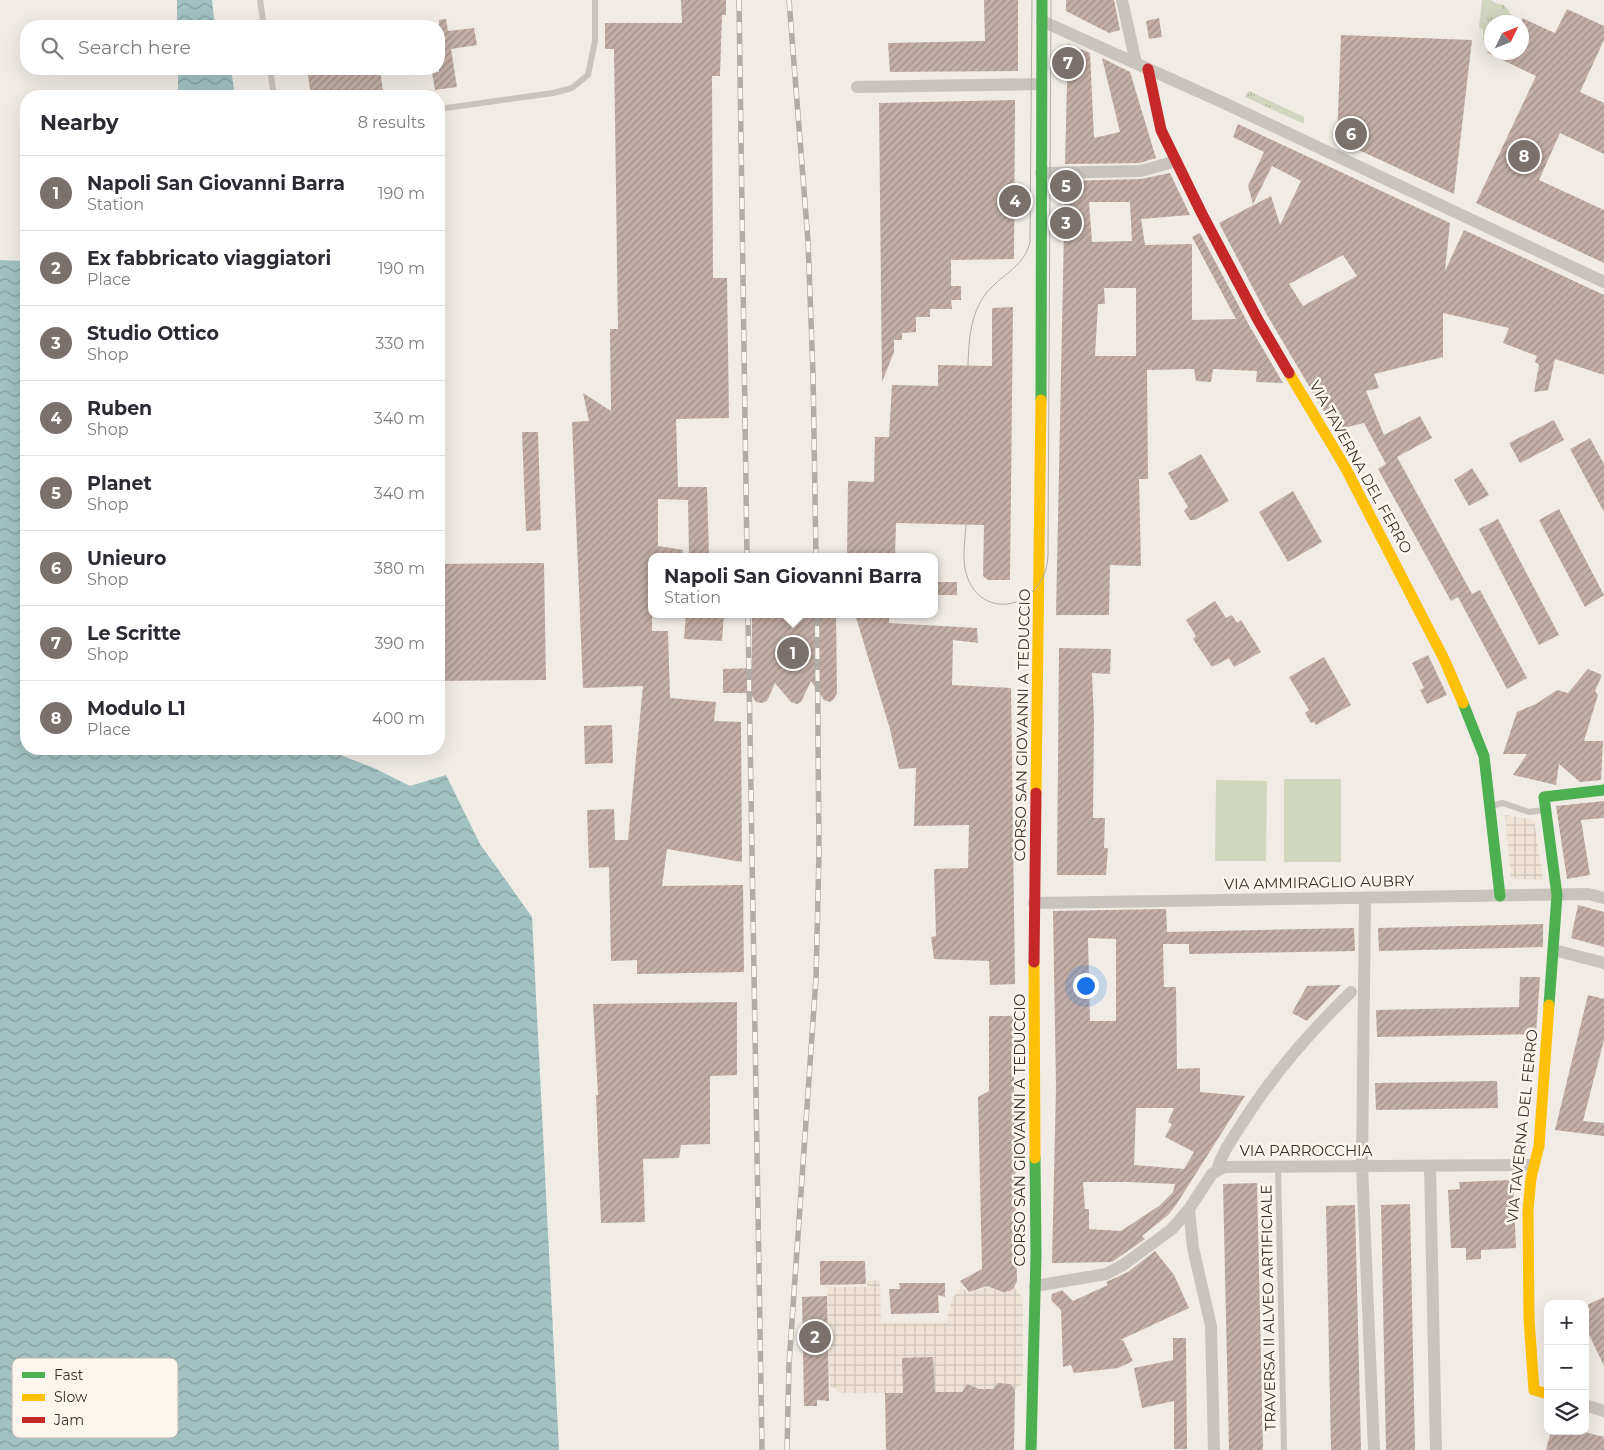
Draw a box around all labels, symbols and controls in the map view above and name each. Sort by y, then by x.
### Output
north arrow [1484,15,1529,60]
search box [20,20,445,75]
icon: search [38,34,66,62]
text: Search here [78,36,191,59]
pin: 7 [1052,44,1084,82]
text: Nearby [40,110,119,135]
text: 8 results [358,113,425,132]
pin: 6 [1335,115,1367,153]
pin: 8 [1508,137,1540,175]
pin: 5 [1050,167,1082,205]
text: Napoli San Giovanni Barra [87,172,345,195]
pin: 4 [999,182,1031,220]
text: 1 [53,184,59,203]
text: 190 m [378,184,425,203]
text: Station [87,195,144,214]
pin: 3 [1050,204,1082,242]
text: Ex fabbricato viaggiatori [87,247,331,270]
text: 2 [51,259,61,278]
text: 190 m [378,259,425,278]
text: Place [87,270,131,289]
text: Studio Ottico [87,322,219,345]
text: 3 [51,334,61,353]
text: 330 m [375,334,425,353]
text: Shop [87,345,129,364]
street label: VIA TAVERNA DEL FERRO [1305,377,1417,557]
text: Ruben [87,397,152,420]
text: 4 [50,409,62,428]
text: 340 m [374,409,425,428]
text: Shop [87,420,129,439]
text: Planet [87,472,152,495]
text: 5 [51,484,61,503]
text: 340 m [374,484,425,503]
text: Shop [87,495,129,514]
text: Unieuro [87,547,166,570]
popup [648,553,938,618]
text: 6 [51,559,61,578]
text: 380 m [374,559,425,578]
text: Napoli San Giovanni Barra [664,565,922,588]
text: Shop [87,570,129,589]
text: Station [664,588,721,607]
street label: CORSO SAN GIOVANNI A TEDUCCIO [1010,588,1034,862]
text: Le Scritte [87,622,181,645]
text: 7 [51,634,61,653]
text: 390 m [374,634,425,653]
pin: 1 [777,634,809,672]
text: Shop [87,645,129,664]
text: Modulo L1 [87,697,186,720]
text: 8 [51,709,61,728]
text: 400 m [372,709,425,728]
text: Place [87,720,131,739]
street label: VIA AMMIRAGLIO AUBRY [1224,871,1415,893]
your location [1073,973,1099,999]
street label: CORSO SAN GIOVANNI A TEDUCCIO [1010,994,1029,1266]
street label: VIA TAVERNA DEL FERRO [1502,1028,1542,1224]
street label: VIA PARROCCHIA [1240,1141,1373,1160]
street label: TRAVERSA II ALVEO ARTIFICIALE [1256,1185,1280,1431]
map controls [1544,1300,1589,1435]
button: + [1544,1300,1589,1345]
pin: 2 [799,1318,831,1356]
button: − [1544,1345,1589,1390]
legend [12,1358,178,1438]
text: Fast [54,1366,84,1384]
text: Slow [54,1388,88,1406]
button: layers [1544,1390,1589,1435]
text: Jam [53,1411,84,1429]

